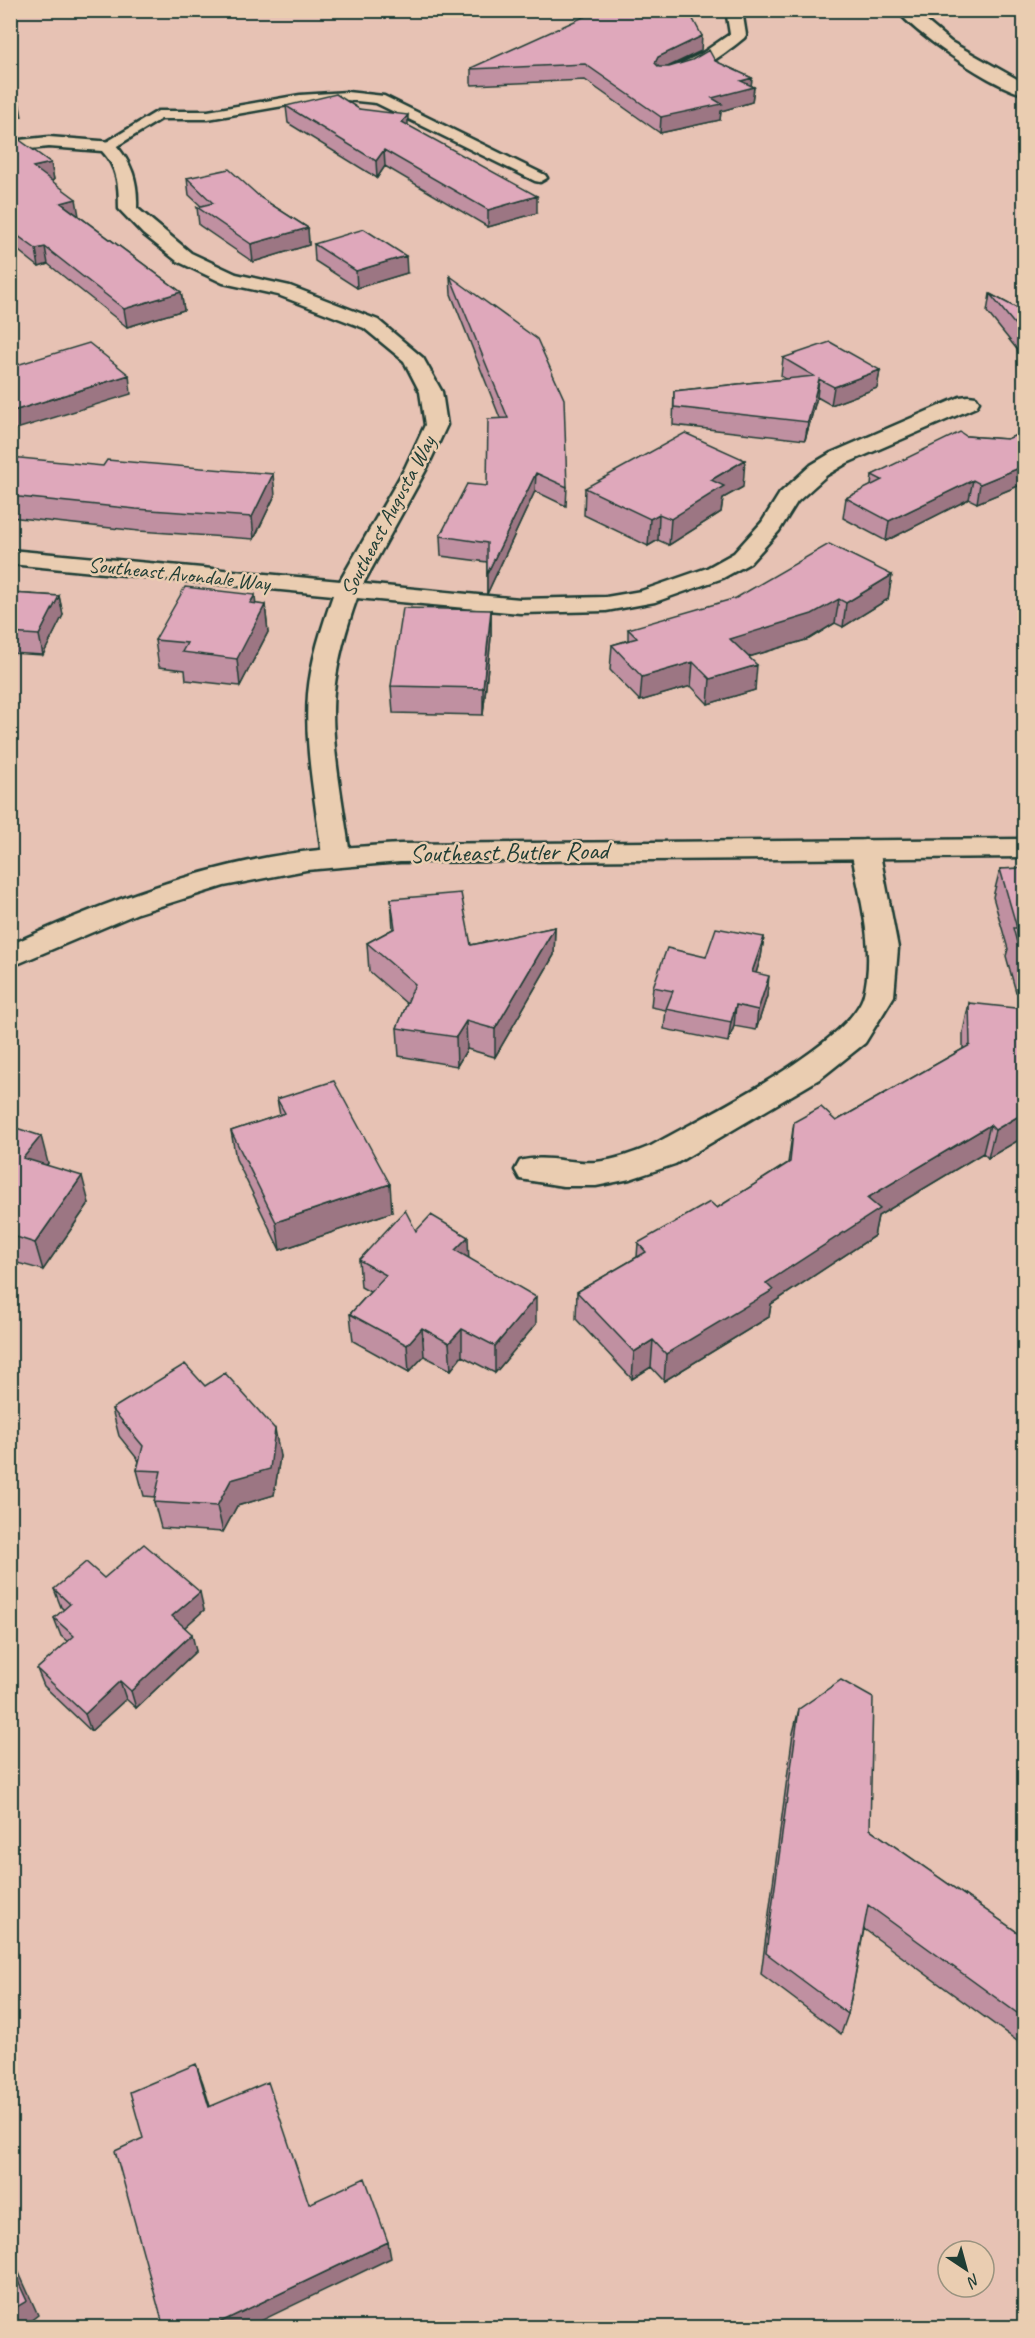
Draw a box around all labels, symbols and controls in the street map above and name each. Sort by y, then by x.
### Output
street label: Southeast Augusta Way [334,430,443,601]
street label: Southeast Avondale Way [87,551,274,598]
street label: Southeast Butler Road [409,834,613,870]
north arrow [936,2239,996,2299]
text: N [962,2269,984,2293]

